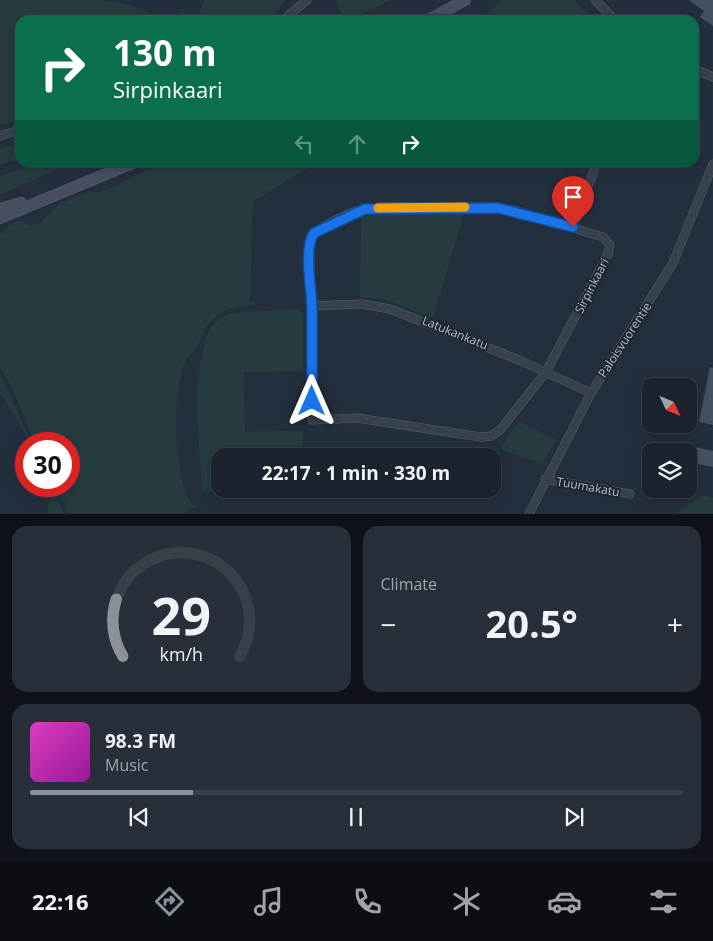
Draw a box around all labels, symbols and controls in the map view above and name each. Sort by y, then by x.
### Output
text: 130 m [113,29,217,76]
icon: right [30,35,95,100]
text: Sirpinkaari [113,74,223,104]
icon: left [290,130,318,158]
icon: ahead [343,130,371,158]
icon: right [396,130,424,158]
pin [552,176,594,227]
icon: arrive [559,183,587,211]
street label: Sirpinkaari [570,255,613,316]
street label: Paloisvuorentie [594,299,655,381]
street label: Latukankatu [420,312,491,353]
position arrow [285,374,337,426]
north arrow [642,378,698,432]
map controls [642,378,697,498]
speed limit sign: 30 [15,432,80,497]
button: layers [642,443,697,498]
text: 22:17 · 1 min · 330 m [262,460,450,486]
street label: Tuumakatu [555,473,621,500]
text: Climate [381,573,437,595]
text: 29 [152,579,211,650]
text: 20.5° [486,597,578,649]
text: − [381,605,397,643]
text: + [667,605,683,643]
text: km/h [160,642,203,666]
text: 98.3 FM [105,728,176,754]
text: Music [105,754,149,776]
icon: previous [125,803,153,831]
icon: pause [342,803,370,831]
icon: next [560,803,588,831]
icon: directions [152,884,187,919]
icon: music [251,884,286,919]
icon: phone [350,884,385,919]
icon: climate [449,884,484,919]
icon: car [547,884,582,919]
icon: filters [646,884,681,919]
text: 22:16 [32,886,88,916]

